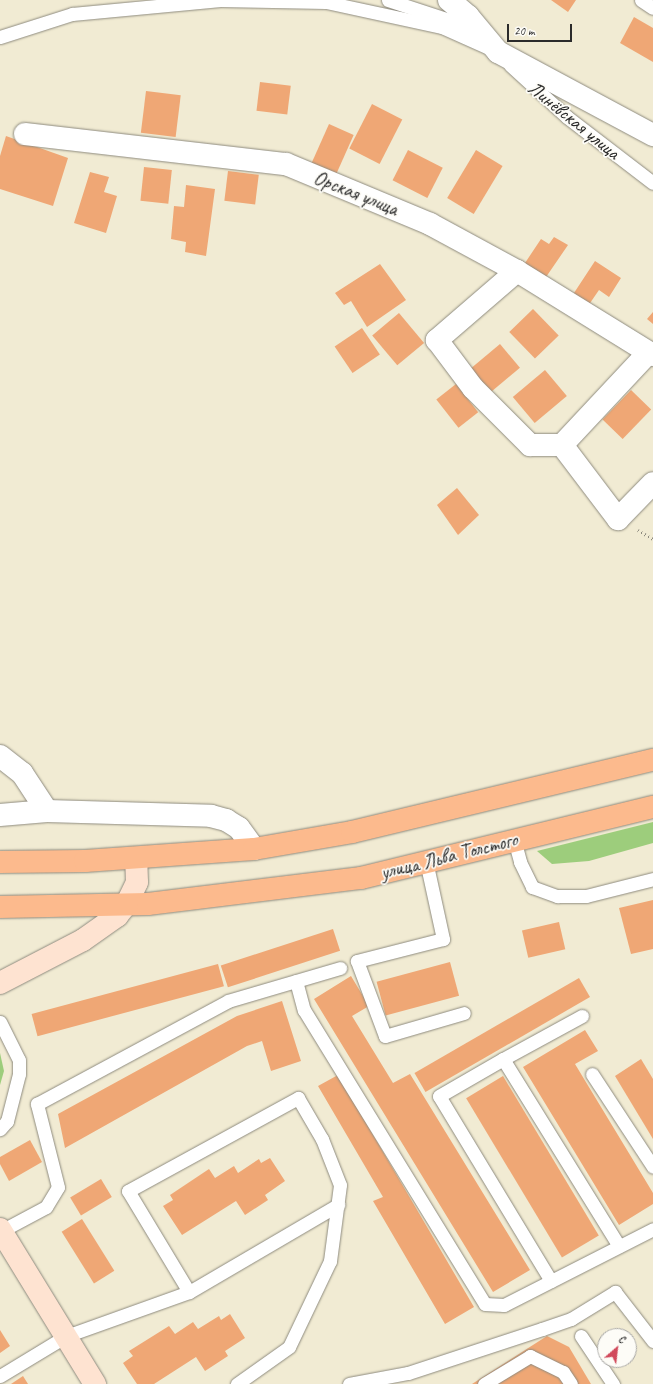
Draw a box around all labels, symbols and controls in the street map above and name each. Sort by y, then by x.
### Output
scale bar [509,16,574,42]
text: 20 m [514,23,534,39]
street label: Линёвская улица [523,75,625,165]
street label: Орская улица [310,165,402,221]
street label: улица Льва Толстого [378,827,520,885]
north arrow [597,1328,637,1368]
text: С [616,1331,628,1346]

